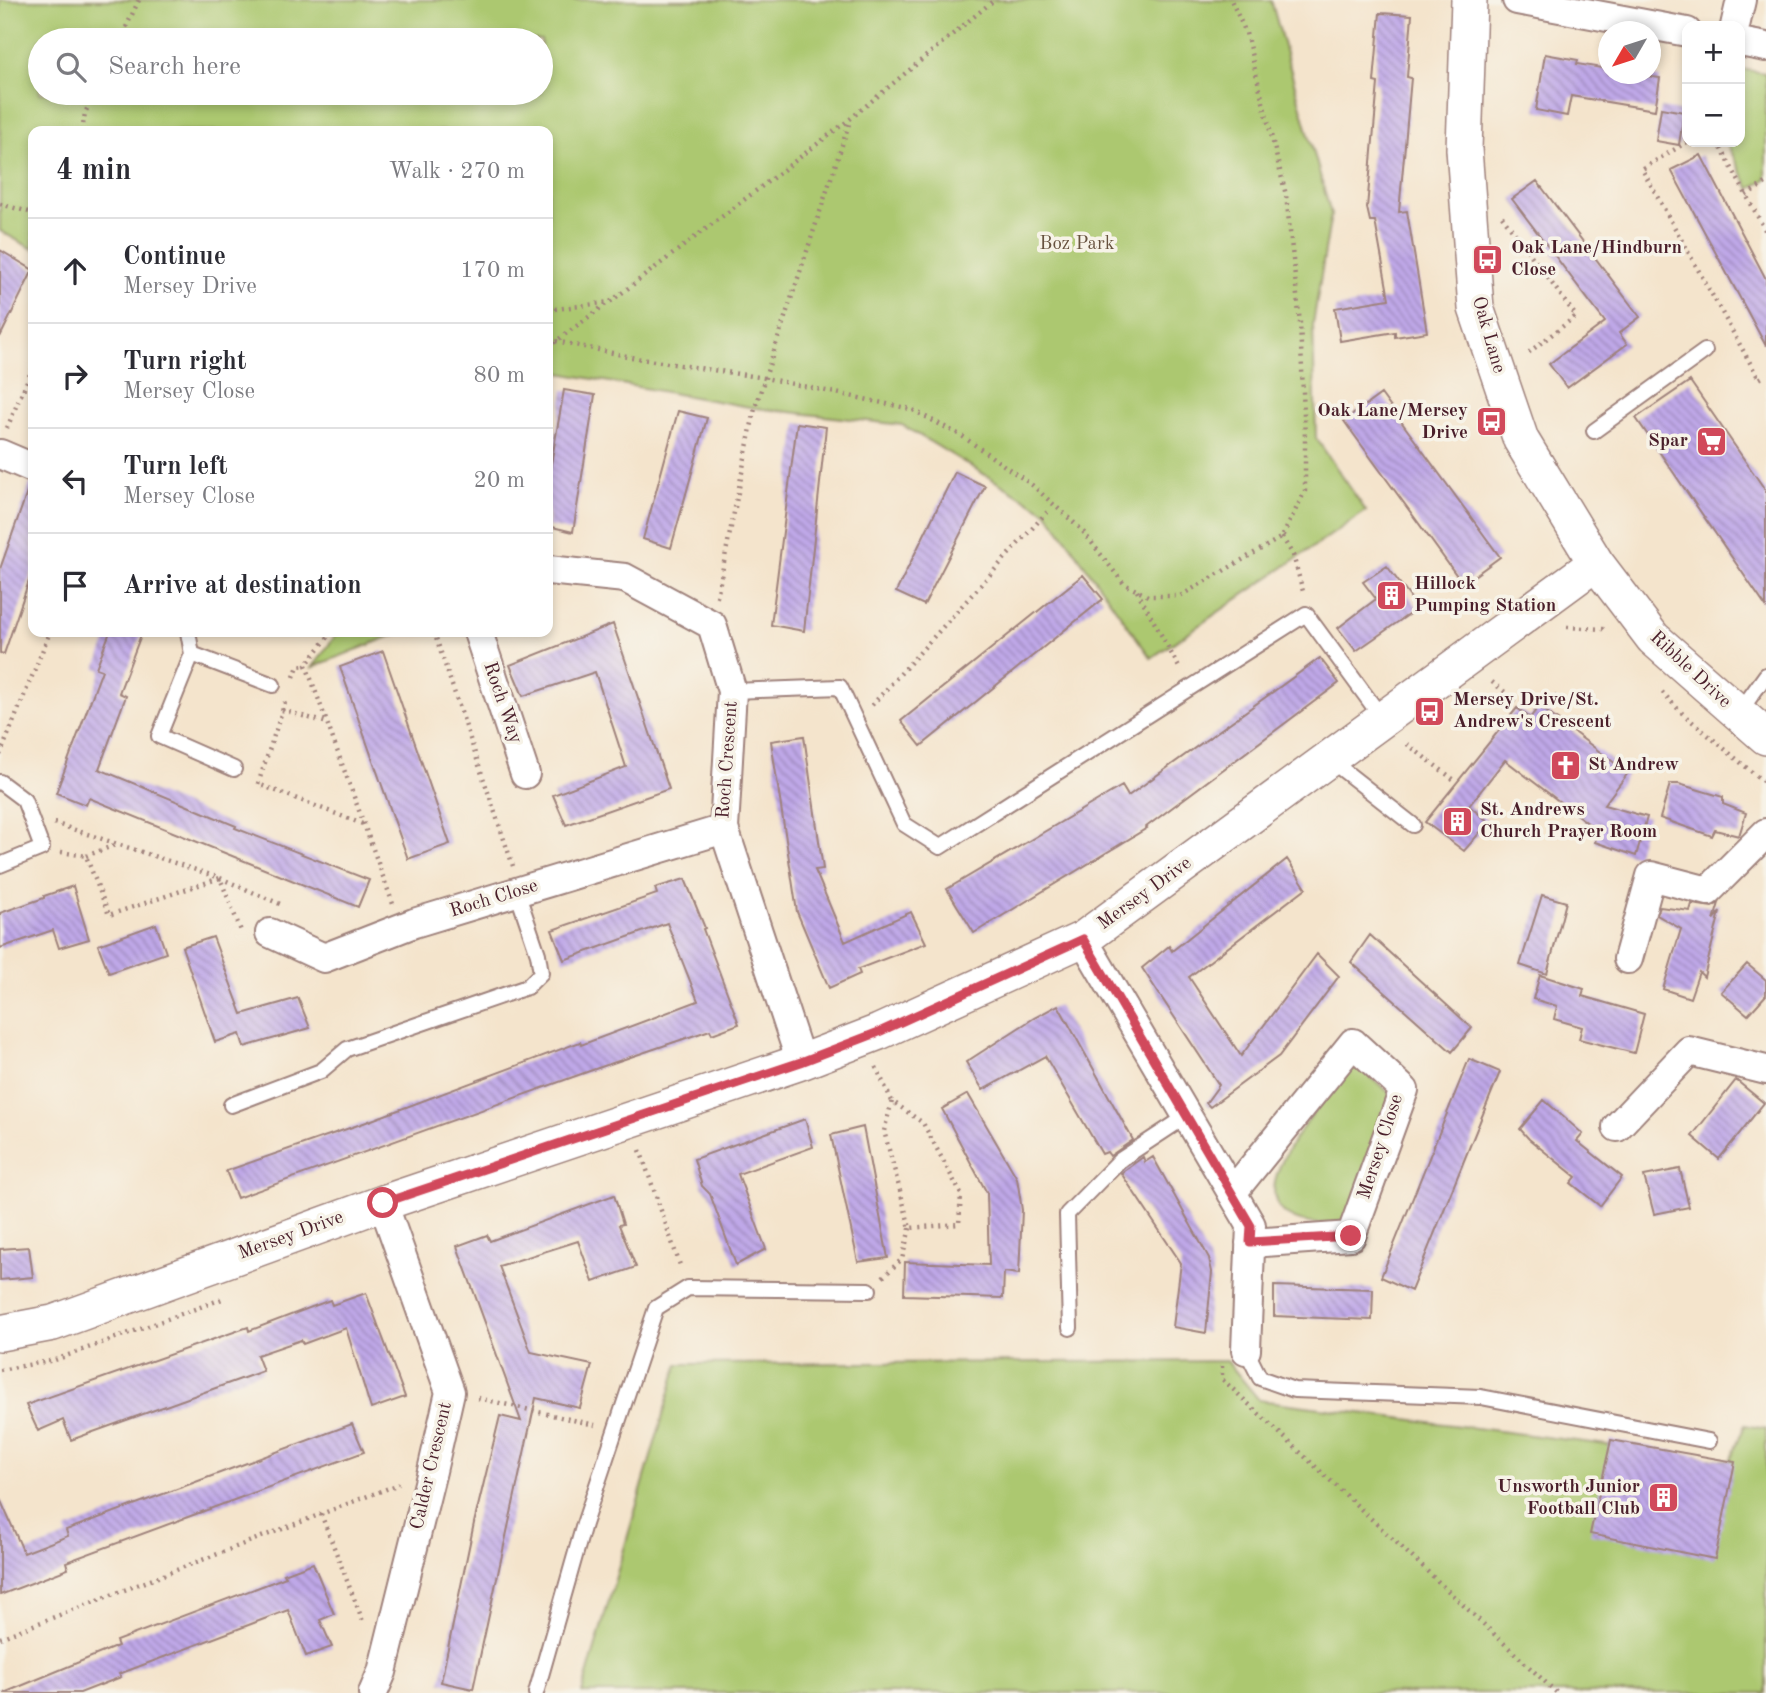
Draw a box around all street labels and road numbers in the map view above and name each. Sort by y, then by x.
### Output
street label: Oak Lane [1468,294,1508,376]
street label: Ribble Drive [1646,628,1734,712]
street label: Roch Way [479,660,525,746]
street label: Roch Crescent [714,700,742,820]
street label: Mersey Drive [1095,854,1195,934]
street label: Roch Close [448,877,540,921]
street label: Mersey Close [1355,1092,1407,1202]
street label: Mersey Drive [236,1208,346,1264]
street label: Calder Crescent [408,1400,456,1532]

